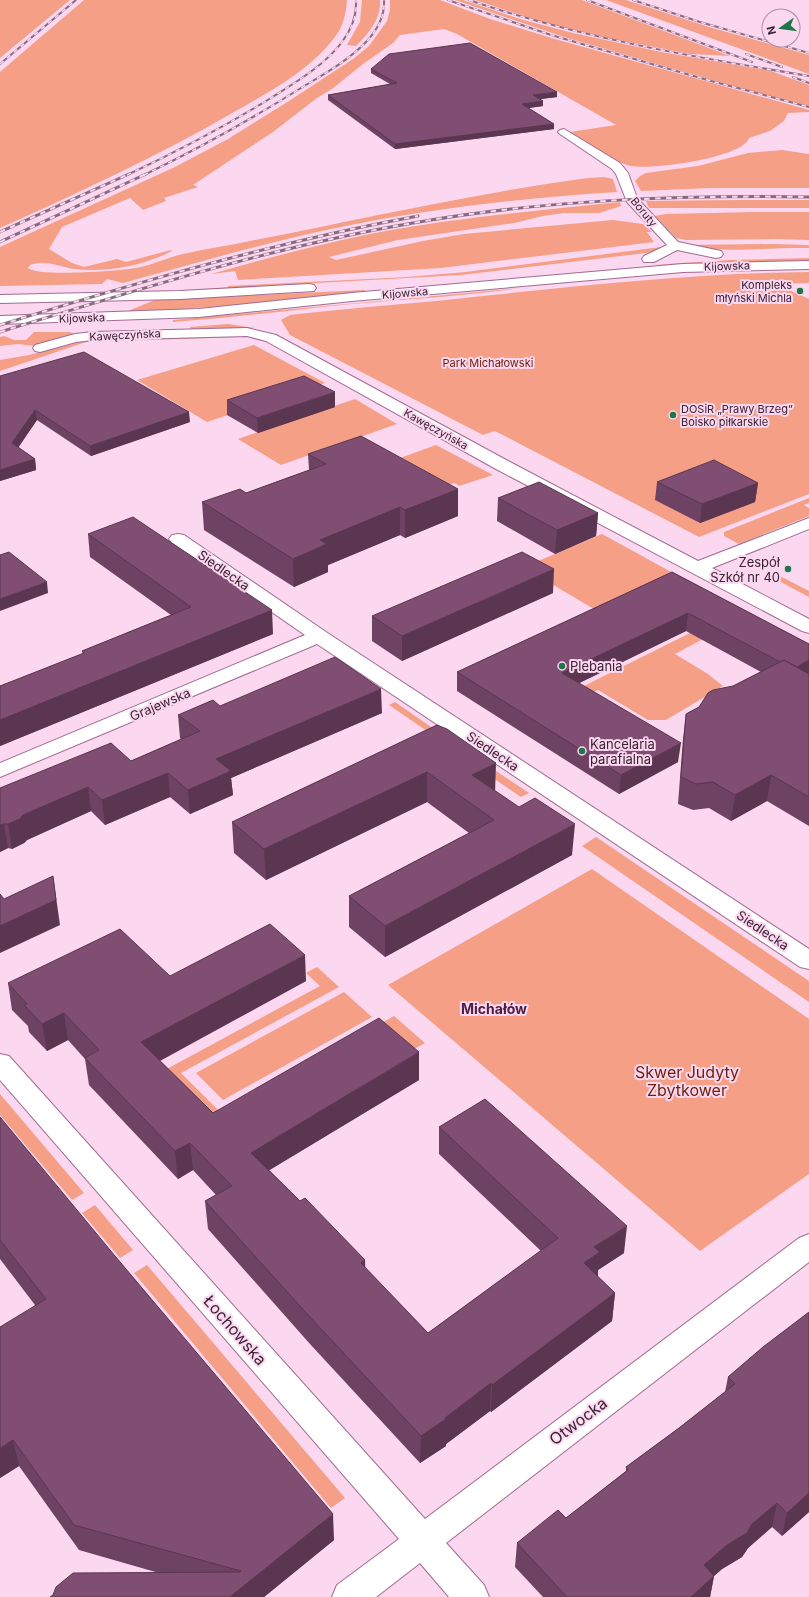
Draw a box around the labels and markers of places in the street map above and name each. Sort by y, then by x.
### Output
place label: Kompleks młyński Michla [715,278,792,305]
marker: Kompleks młyński Michla [795,286,805,296]
place label: DOSiR „Prawy Brzeg” Boisko piłkarskie [681,402,793,429]
marker: DOSiR „Prawy Brzeg” Boisko piłkarskie [668,410,678,420]
place label: Zespół Szkół nr 40 [710,554,781,585]
marker: Zespół Szkół nr 40 [783,564,793,574]
place label: Plebania [570,658,623,674]
marker: Plebania [557,661,567,671]
place label: Kancelaria parafialna [590,736,655,767]
marker: Kancelaria parafialna [577,746,587,756]

